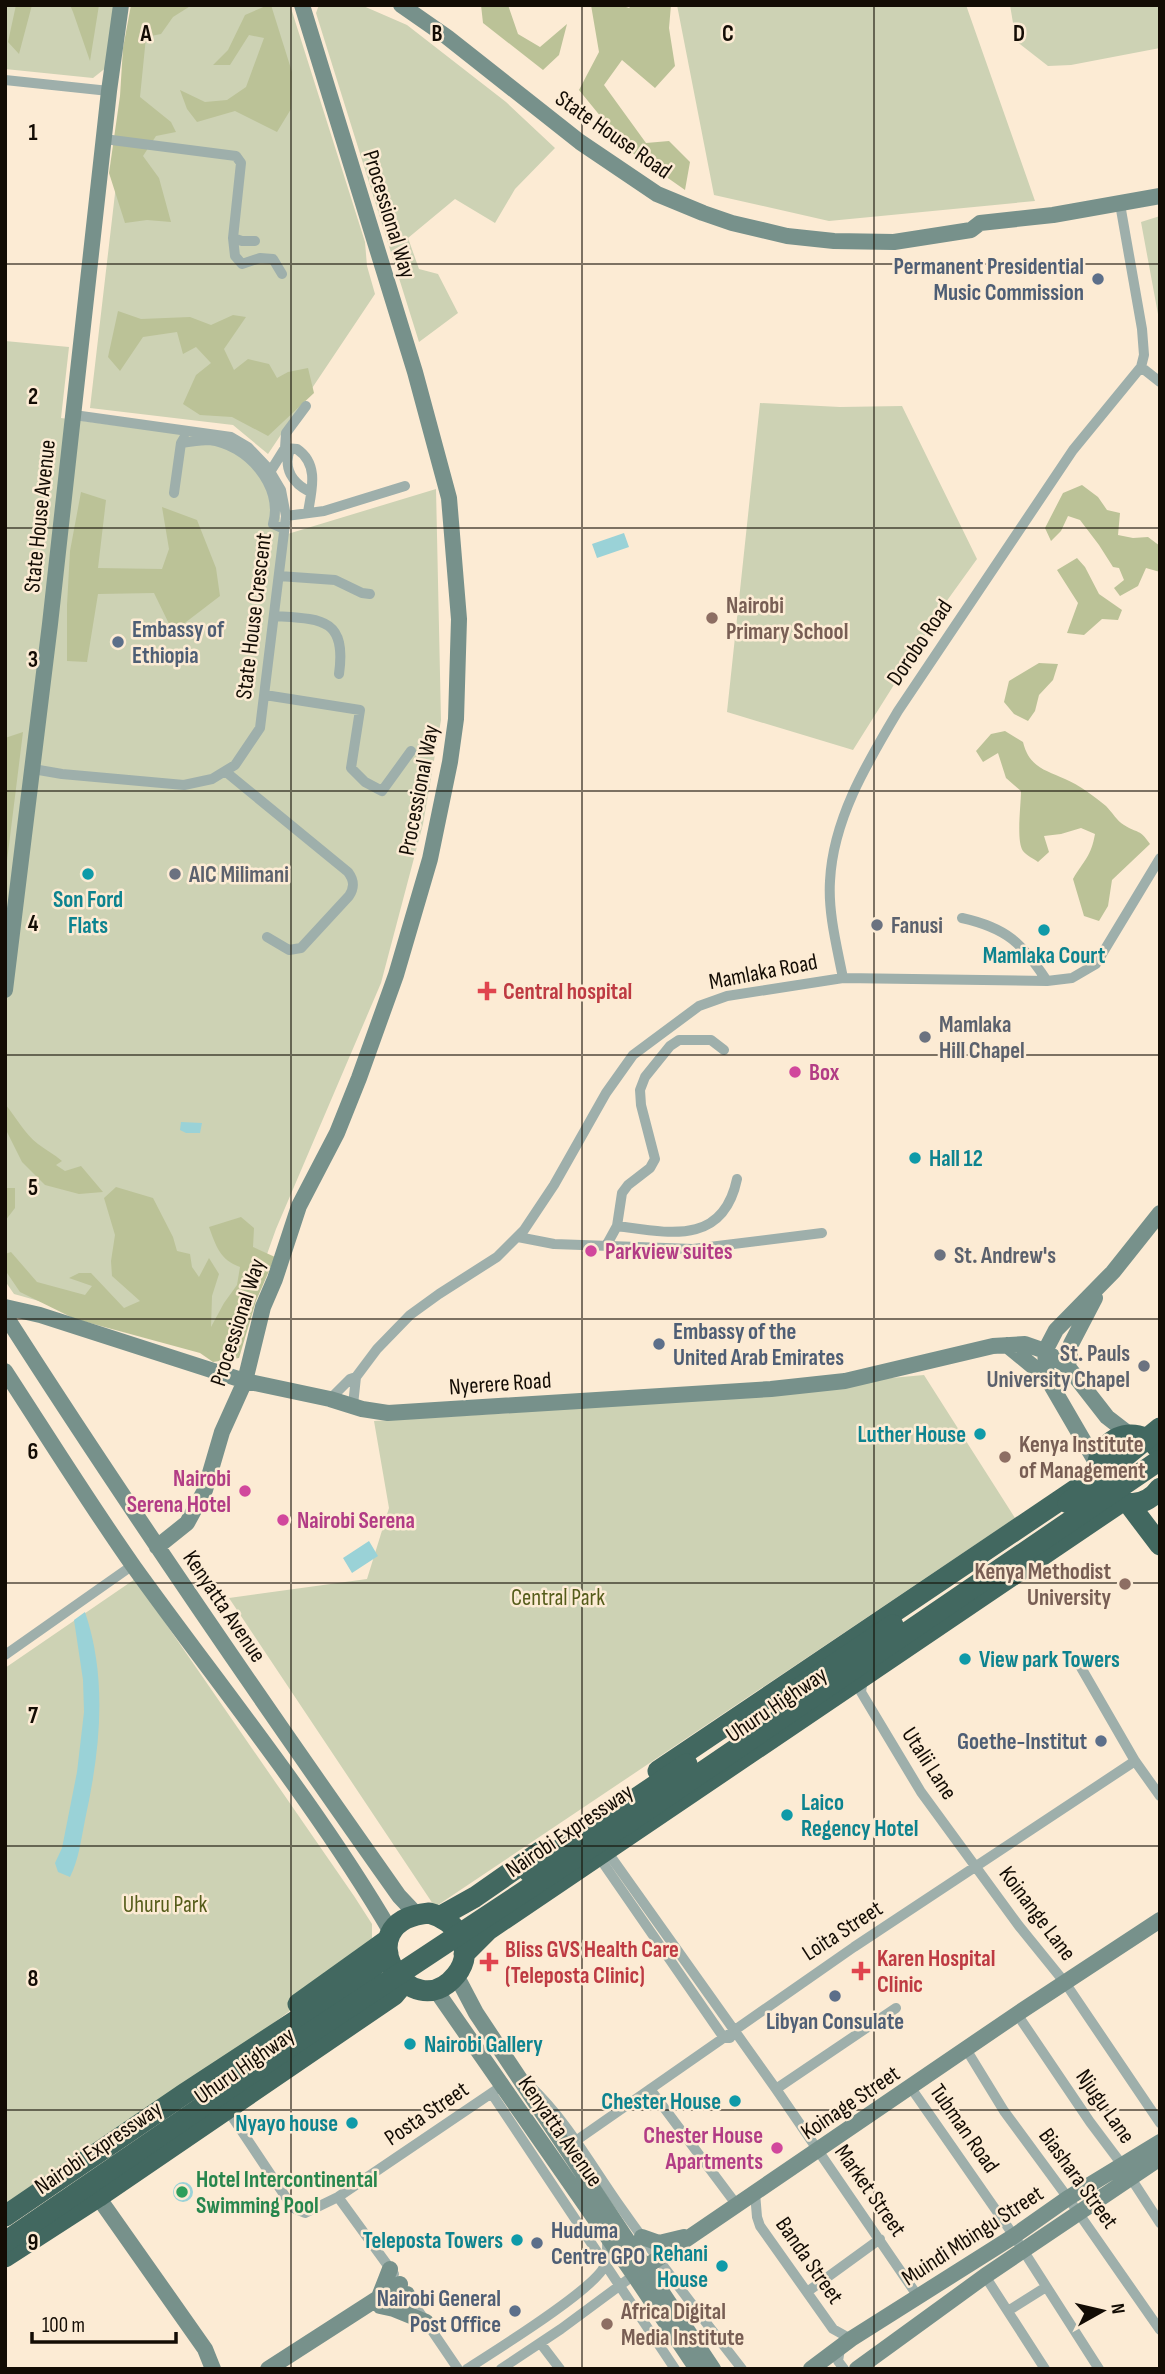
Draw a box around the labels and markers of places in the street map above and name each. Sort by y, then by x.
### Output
place label: Permanent Presidential Music Commission [893,253,1084,307]
marker: Permanent Presidential Music Commission [1090,271,1106,287]
place label: Nairobi Primary School [726,592,848,646]
marker: Nairobi Primary School [704,610,720,626]
place label: Embassy of Ethiopia [132,616,225,670]
marker: Embassy of Ethiopia [110,634,126,650]
place label: AIC Milimani [188,861,289,889]
marker: Son Ford Flats [80,866,96,882]
marker: AIC Milimani [167,866,183,882]
place label: Son Ford Flats [53,886,123,940]
place label: Fanusi [891,912,943,940]
marker: Fanusi [869,917,885,933]
marker: Mamlaka Court [1036,922,1052,938]
place label: Mamlaka Court [983,942,1106,970]
place label: Central hospital [503,978,632,1006]
marker: Central hospital [477,981,497,1001]
place label: Mamlaka Hill Chapel [939,1011,1025,1065]
marker: Mamlaka Hill Chapel [917,1029,933,1045]
place label: Box [809,1059,840,1087]
marker: Box [787,1064,803,1080]
place label: Hall 12 [929,1145,983,1173]
marker: Hall 12 [907,1150,923,1166]
place label: Parkview suites [605,1238,733,1266]
place label: St. Andrew's [954,1242,1056,1270]
marker: Parkview suites [583,1243,599,1259]
marker: St. Andrew's [932,1247,948,1263]
place label: Embassy of the United Arab Emirates [673,1318,844,1372]
marker: Embassy of the United Arab Emirates [651,1336,667,1352]
place label: St. Pauls University Chapel [987,1340,1130,1394]
marker: St. Pauls University Chapel [1136,1358,1152,1374]
place label: Luther House [858,1421,966,1449]
marker: Luther House [972,1426,988,1442]
place label: Kenya Institute of Management [1019,1431,1146,1485]
marker: Kenya Institute of Management [997,1449,1013,1465]
place label: Nairobi Serena Hotel [127,1465,231,1519]
marker: Nairobi Serena Hotel [237,1483,253,1499]
place label: Nairobi Serena [297,1507,415,1535]
marker: Nairobi Serena [275,1512,291,1528]
place label: Kenya Methodist University [975,1558,1111,1612]
marker: Kenya Methodist University [1117,1576,1133,1592]
place label: View park Towers [979,1646,1120,1674]
marker: View park Towers [957,1651,973,1667]
place label: Goethe-Institut [957,1728,1087,1756]
marker: Goethe-Institut [1093,1733,1109,1749]
place label: Laico Regency Hotel [801,1789,918,1843]
marker: Laico Regency Hotel [779,1807,795,1823]
place label: Bliss GVS Health Care (Teleposta Clinic) [505,1936,679,1990]
place label: Karen Hospital Clinic [877,1945,995,1999]
marker: Bliss GVS Health Care (Teleposta Clinic) [479,1952,499,1972]
marker: Karen Hospital Clinic [851,1961,871,1981]
marker: Libyan Consulate [827,1988,843,2004]
place label: Libyan Consulate [766,2008,904,2036]
place label: Nairobi Gallery [424,2031,543,2059]
marker: Nairobi Gallery [402,2036,418,2052]
place label: Chester House [601,2088,721,2116]
marker: Chester House [727,2093,743,2109]
place label: Nyayo house [235,2110,338,2138]
marker: Nyayo house [344,2115,360,2131]
place label: Chester House Apartments [643,2122,763,2176]
marker: Chester House Apartments [769,2140,785,2156]
place label: Hotel Intercontinental Swimming Pool [196,2166,378,2220]
marker: Hotel Intercontinental Swimming Pool [174,2184,190,2200]
place label: Huduma Centre GPO [551,2217,645,2271]
place label: Teleposta Towers [363,2227,503,2255]
marker: Teleposta Towers [509,2232,525,2248]
marker: Huduma Centre GPO [529,2235,545,2251]
place label: Rehani House [653,2240,708,2294]
marker: Rehani House [714,2258,730,2274]
place label: Nairobi General Post Office [377,2285,501,2339]
place label: Africa Digital Media Institute [620,2298,744,2352]
marker: Nairobi General Post Office [507,2303,523,2319]
marker: Africa Digital Media Institute [599,2316,615,2332]

